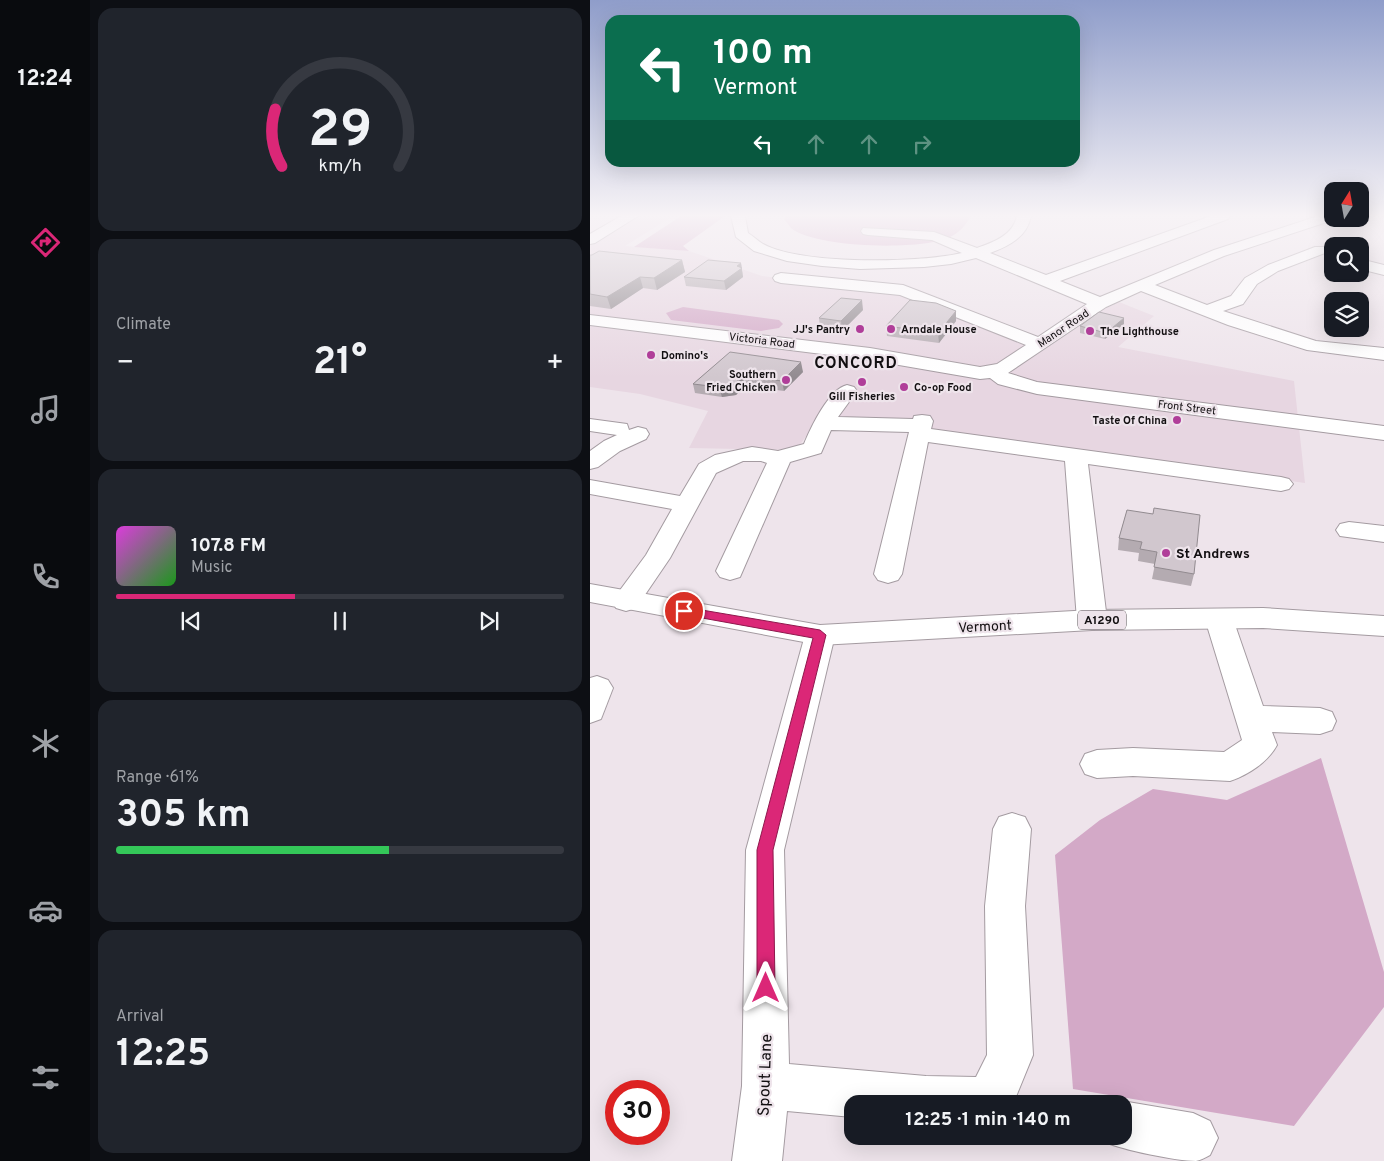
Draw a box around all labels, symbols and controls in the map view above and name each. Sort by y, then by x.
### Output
text: 100 m [713,32,813,76]
icon: left [630,35,695,100]
text: 12:24 [17,66,73,93]
text: Vermont [713,75,797,102]
text: 29 [308,99,372,165]
icon: left [749,130,777,158]
icon: ahead [802,130,830,158]
icon: ahead [855,130,883,158]
icon: right [908,130,936,158]
text: km/h [318,155,362,178]
north arrow [1324,182,1369,228]
map controls [1324,182,1369,337]
icon: directions [28,225,63,260]
button: search [1324,237,1369,282]
button: layers [1324,292,1369,337]
street label: Manor Road [1035,306,1092,351]
text: Climate [116,315,171,335]
place label: JJ's Pantry [793,323,850,337]
marker: JJ's Pantry [854,323,866,335]
marker: Arndale House [885,323,897,335]
place label: Arndale House [901,323,977,337]
marker: The Lighthouse [1084,325,1096,337]
place label: The Lighthouse [1100,325,1179,339]
street label: Victoria Road [728,330,796,352]
text: 21° [313,339,367,388]
text: − [116,346,134,382]
text: + [546,346,564,382]
marker: Domino's [645,349,657,361]
place label: Domino's [661,349,708,363]
district label: CONCORD [814,354,898,374]
place label: Southern Fried Chicken [706,368,776,395]
marker: Southern Fried Chicken [780,374,792,386]
marker: Gill Fisheries [856,376,868,388]
marker: Co-op Food [898,381,910,393]
place label: Co-op Food [914,381,972,395]
place label: Gill Fisheries [829,390,895,404]
icon: music [28,392,63,427]
street label: Front Street [1157,397,1217,419]
place label: Taste Of China [1093,414,1167,428]
marker: Taste Of China [1171,414,1183,426]
text: 107.8 FM [191,534,266,558]
place label: St Andrews [1176,546,1250,563]
marker: St Andrews [1160,547,1172,559]
text: Music [191,558,232,578]
icon: phone [28,559,63,594]
pin [663,590,705,632]
icon: arrive [670,597,698,625]
icon: previous [177,607,205,635]
icon: pause [326,607,354,635]
icon: next [475,607,503,635]
road number: A1290 [1078,610,1126,630]
street label: Vermont [958,618,1012,637]
icon: climate [28,726,63,761]
text: Range · 61% [116,768,199,788]
text: 305 km [116,792,251,841]
icon: car [28,893,63,928]
position arrow [739,961,791,1013]
text: Arrival [116,1007,164,1027]
text: 12:25 [116,1031,210,1080]
street label: Spout Lane [755,1034,777,1116]
icon: filters [28,1060,63,1095]
speed limit sign: 30 [605,1080,670,1145]
text: 12:25 · 1 min · 140 m [905,1108,1071,1132]

